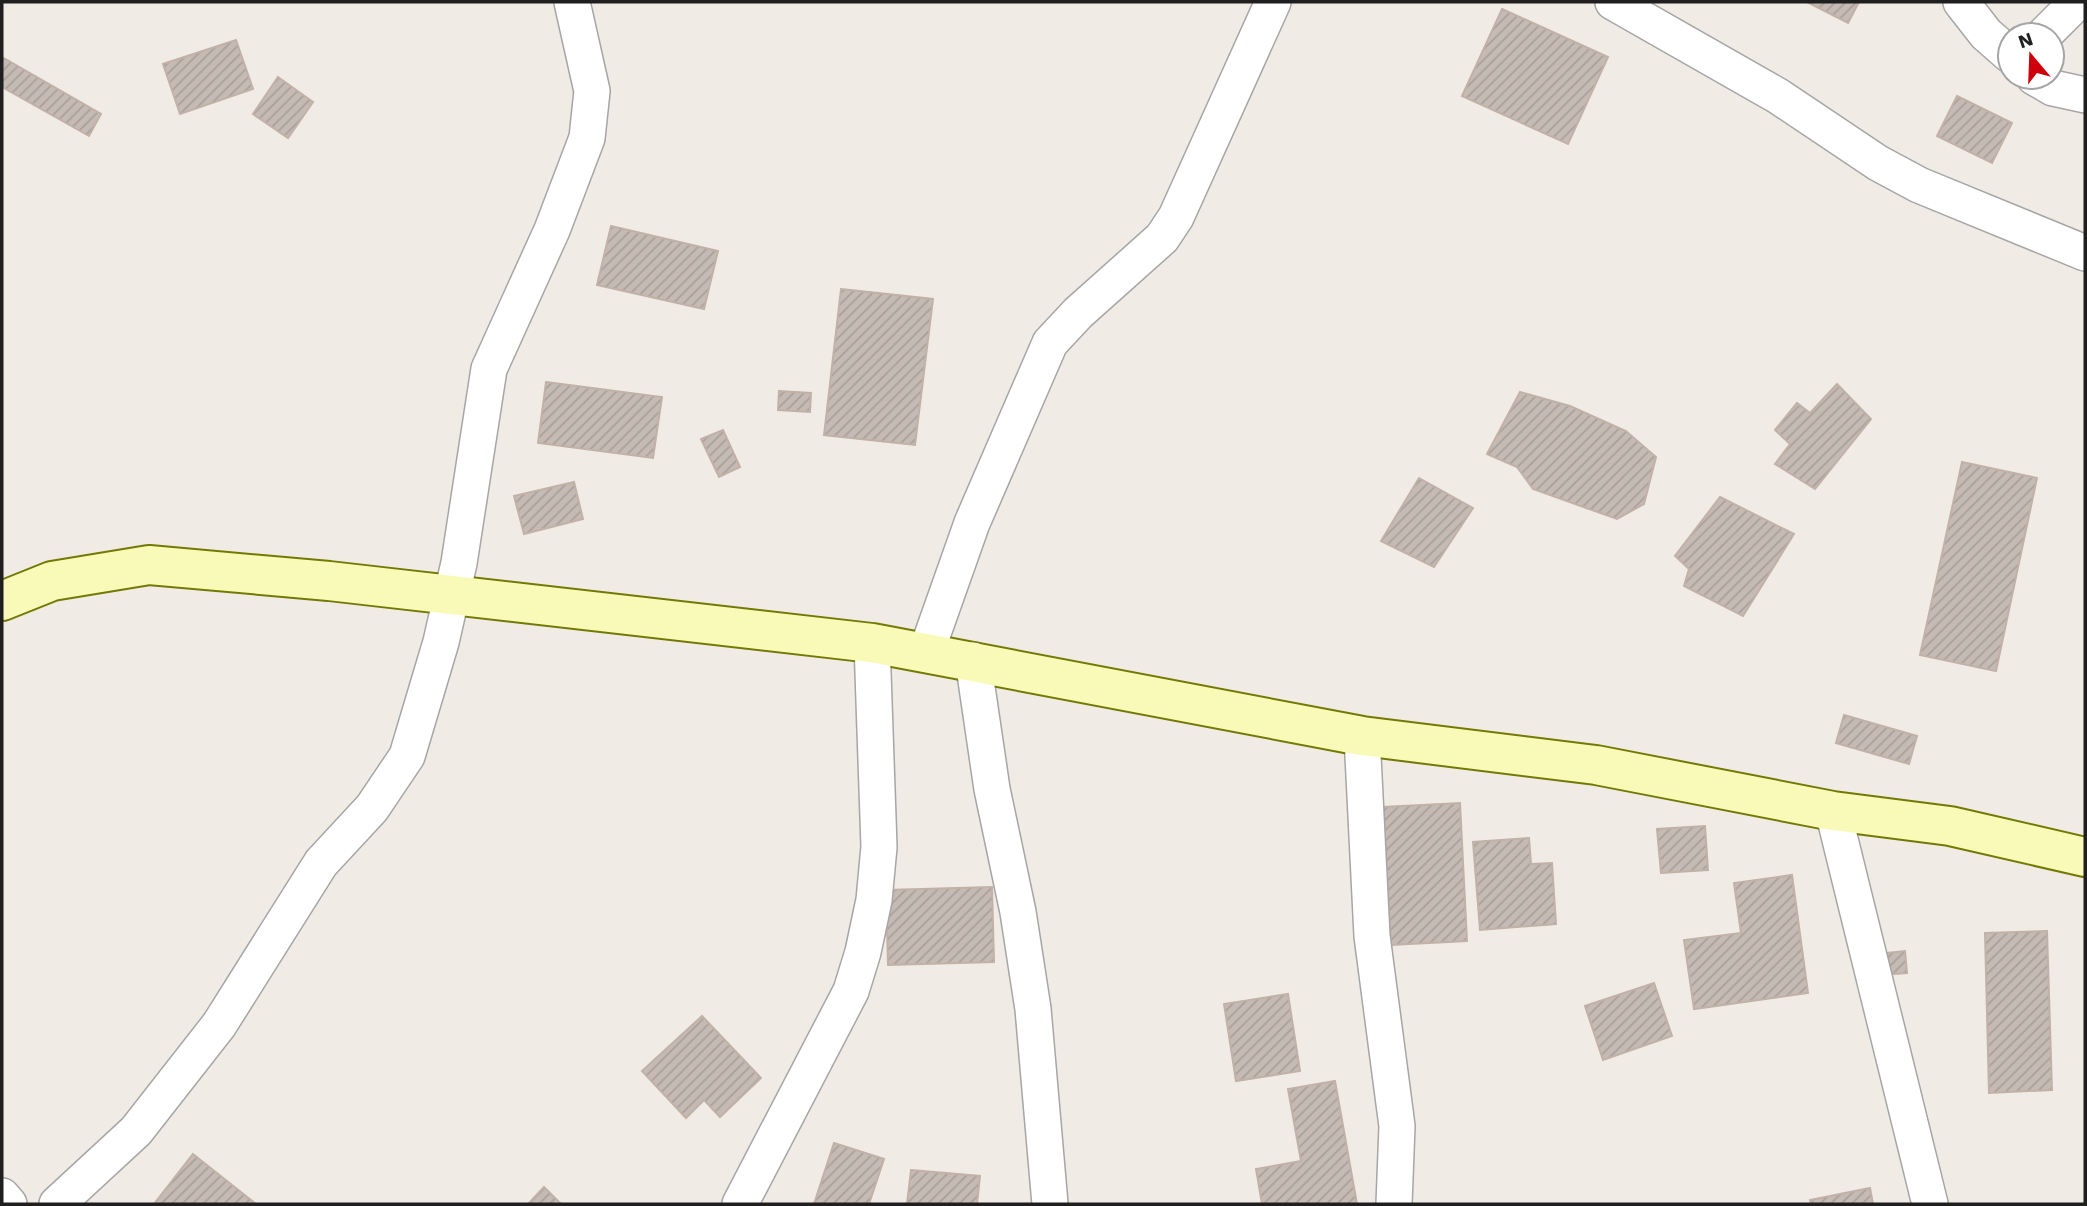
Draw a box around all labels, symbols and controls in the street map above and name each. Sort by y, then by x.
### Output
north arrow [1996,21,2066,91]
text: N [2015,27,2036,54]

